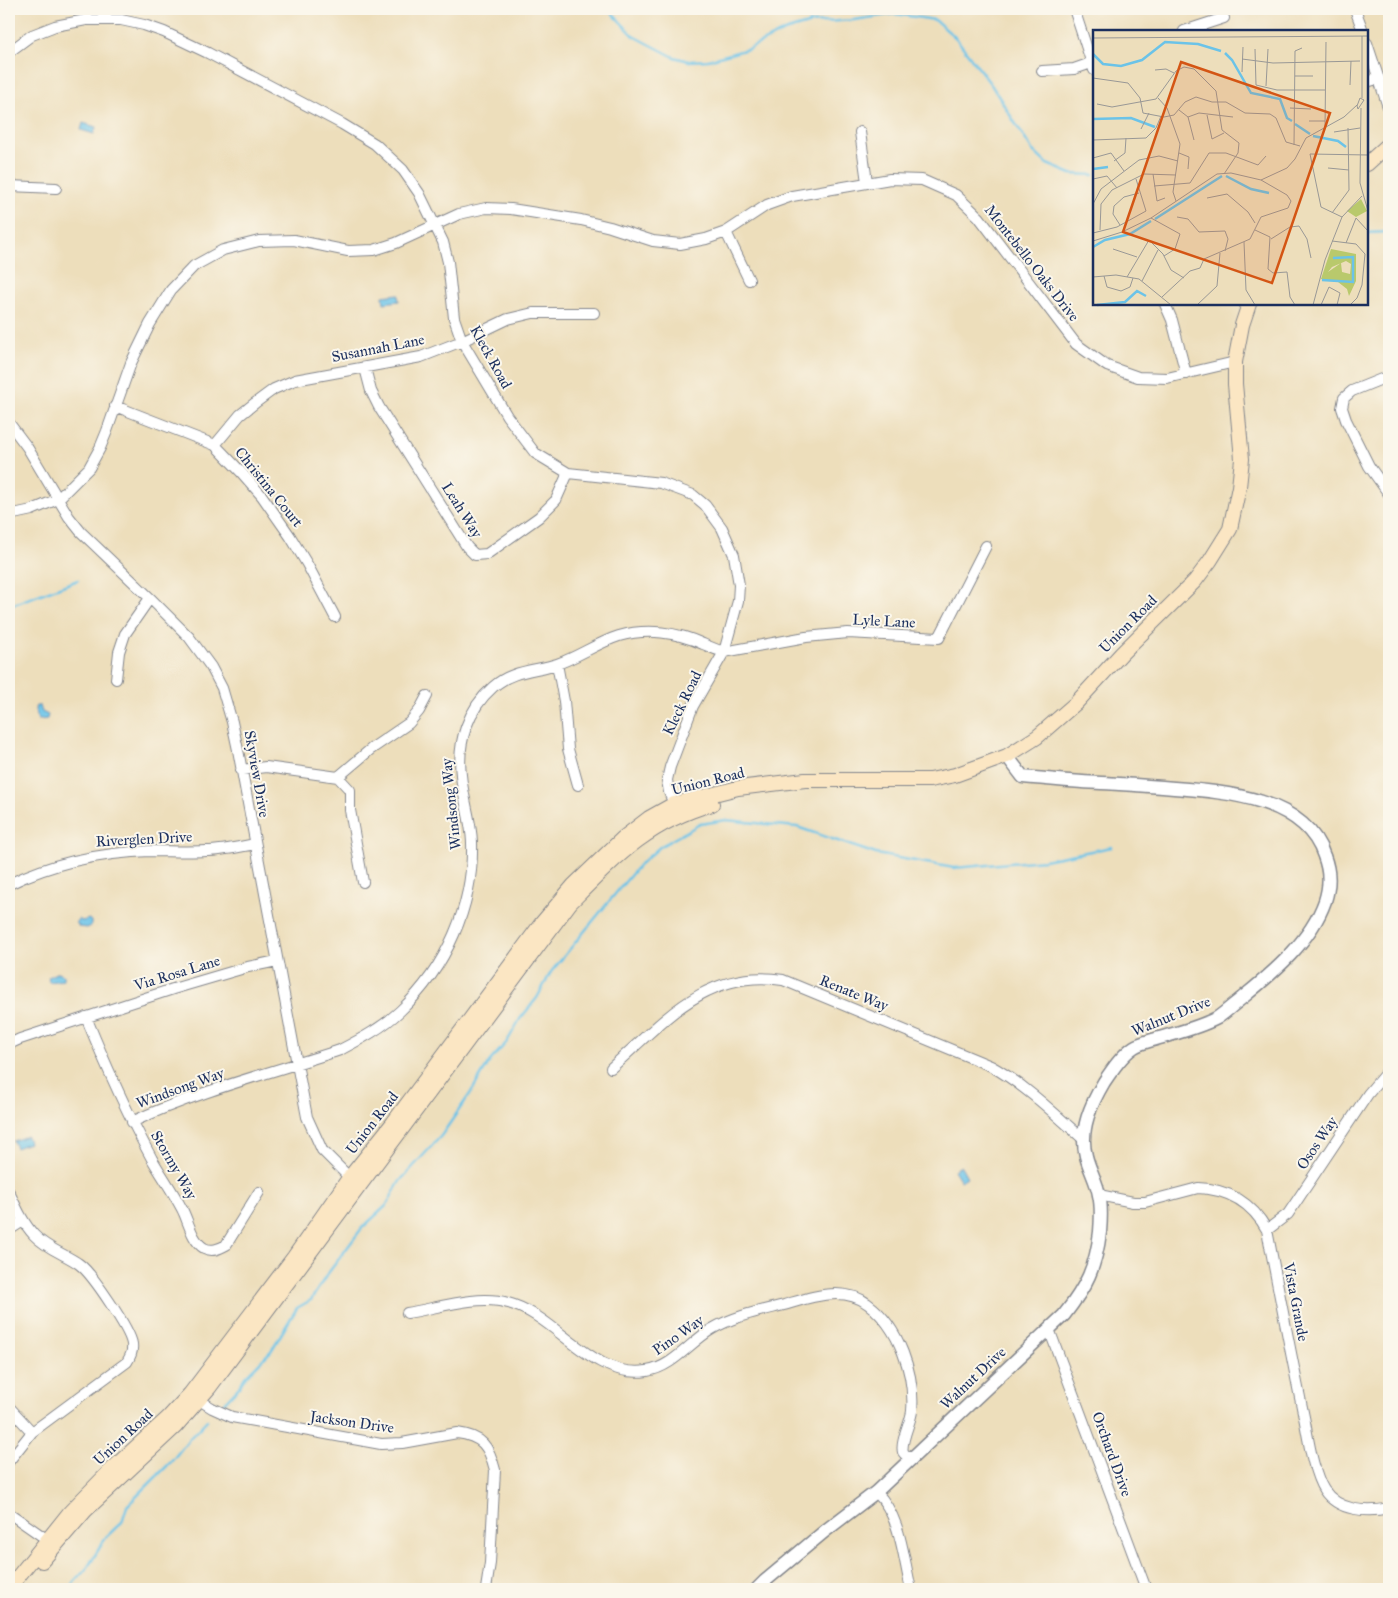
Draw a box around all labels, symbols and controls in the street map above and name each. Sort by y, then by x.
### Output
inset map [1093,30,1368,305]
street label: Montebello Oaks Drive [981,201,1083,325]
street label: Kleck Road [466,322,516,392]
street label: Susannah Lane [330,330,426,366]
street label: Christina Court [231,443,307,531]
street label: Leah Way [438,479,487,542]
street label: Union Road [1095,591,1161,657]
street label: Lyle Lane [852,610,916,632]
street label: Kleck Road [659,667,706,738]
street label: Skyview Drive [241,729,273,819]
street label: Windsong Way [437,756,465,851]
street label: Union Road [670,763,747,799]
street label: Riverglen Drive [95,827,193,851]
street label: Via Rosa Lane [131,951,222,995]
street label: Renate Way [817,971,892,1015]
street label: Walnut Drive [1129,992,1213,1040]
street label: Windsong Way [134,1063,227,1112]
street label: Union Road [342,1088,402,1158]
street label: Osos Way [1293,1112,1342,1173]
street label: Stormy Way [147,1127,201,1203]
street label: Vista Grande [1279,1260,1312,1343]
street label: Pino Way [649,1310,708,1359]
street label: Walnut Drive [936,1343,1010,1413]
street label: Union Road [90,1405,157,1469]
street label: Jackson Drive [307,1407,395,1438]
street label: Orchard Drive [1088,1409,1136,1499]

